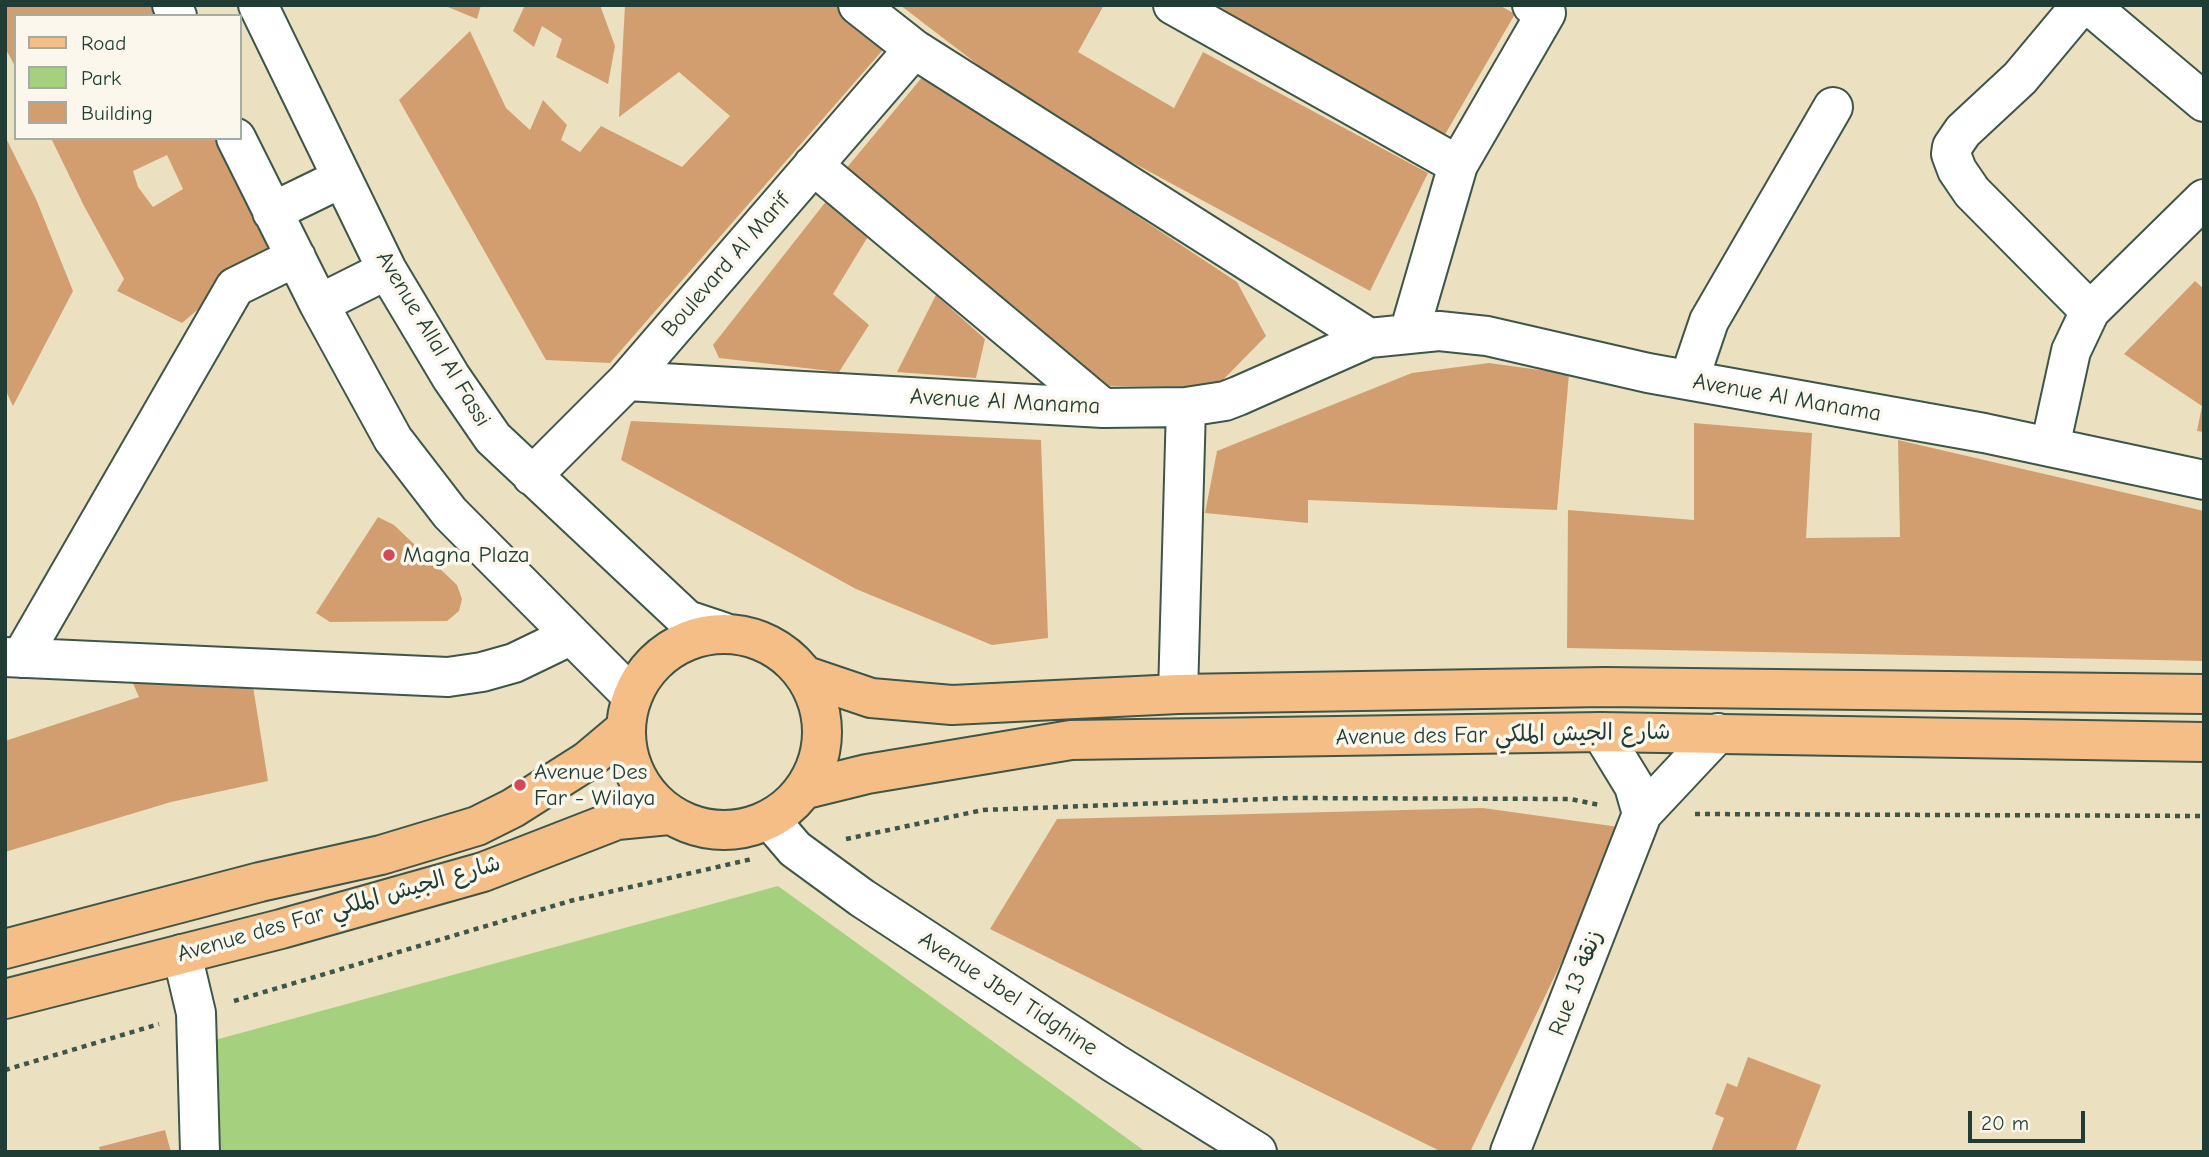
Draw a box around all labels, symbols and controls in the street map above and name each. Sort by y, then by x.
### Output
legend [14,14,242,140]
text: Road [81,31,126,55]
text: Park [81,66,121,90]
text: Building [81,101,153,125]
street label: Boulevard Al Marif [656,187,796,343]
street label: Avenue Allal Al Fassi [370,246,496,432]
street label: Avenue Al Manama [1691,368,1883,428]
street label: Avenue Al Manama [909,383,1101,421]
place label: Magna Plaza [403,541,530,569]
marker: Magna Plaza [381,547,397,563]
street label: Avenue des Far شارع الجيش الملكي [1335,718,1671,752]
place label: Avenue Des Far - Wilaya [534,758,655,812]
marker: Avenue Des Far - Wilaya [512,777,528,793]
street label: Avenue des Far شارع الجيش الملكي [174,850,504,968]
street label: Avenue Jbel Tidghine [913,926,1103,1062]
street label: Rue 13 زنقة [1543,926,1609,1040]
scale bar [1971,1098,2088,1142]
text: 20 m [1981,1111,2029,1135]

